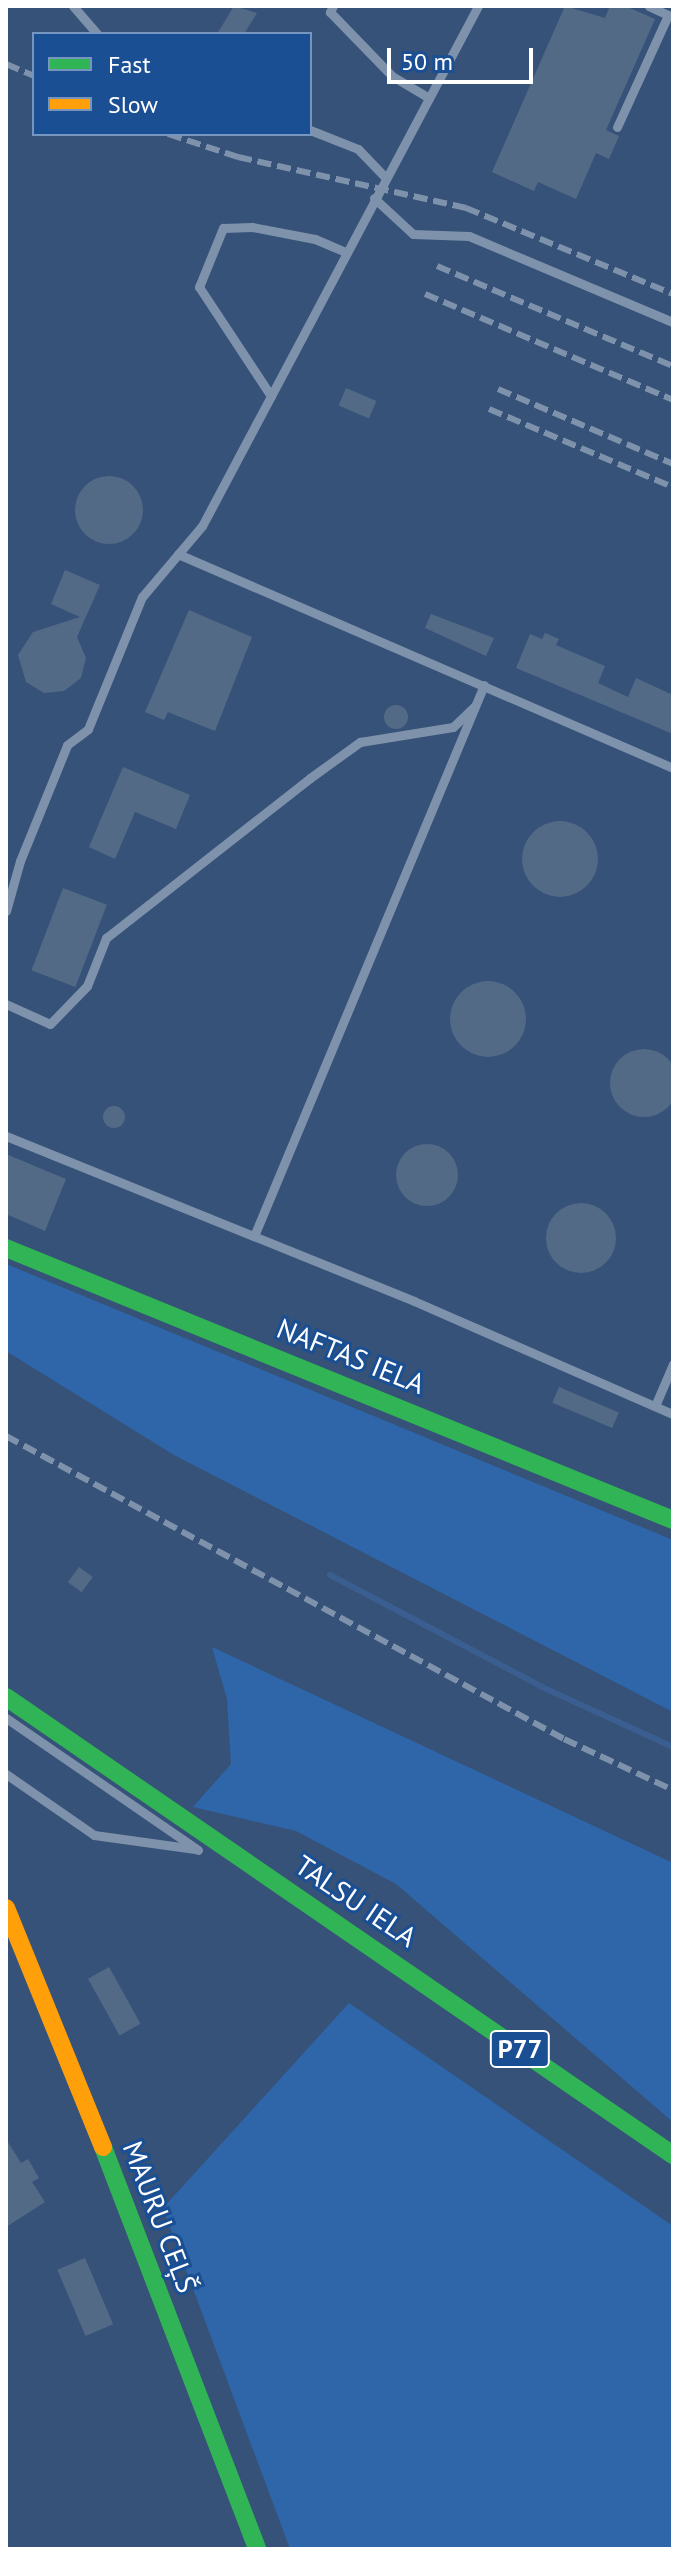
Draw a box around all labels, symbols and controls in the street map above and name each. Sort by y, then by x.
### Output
legend [32,32,312,136]
scale bar [391,32,537,82]
text: 50 m [401,46,453,77]
text: Fast [108,49,151,80]
text: Slow [108,89,158,120]
street label: NAFTAS IELA [272,1311,430,1401]
street label: TALSU IELA [289,1848,423,1954]
road number: P77 [488,2027,552,2071]
street label: MAURU CEĻŠ [116,2137,204,2297]

